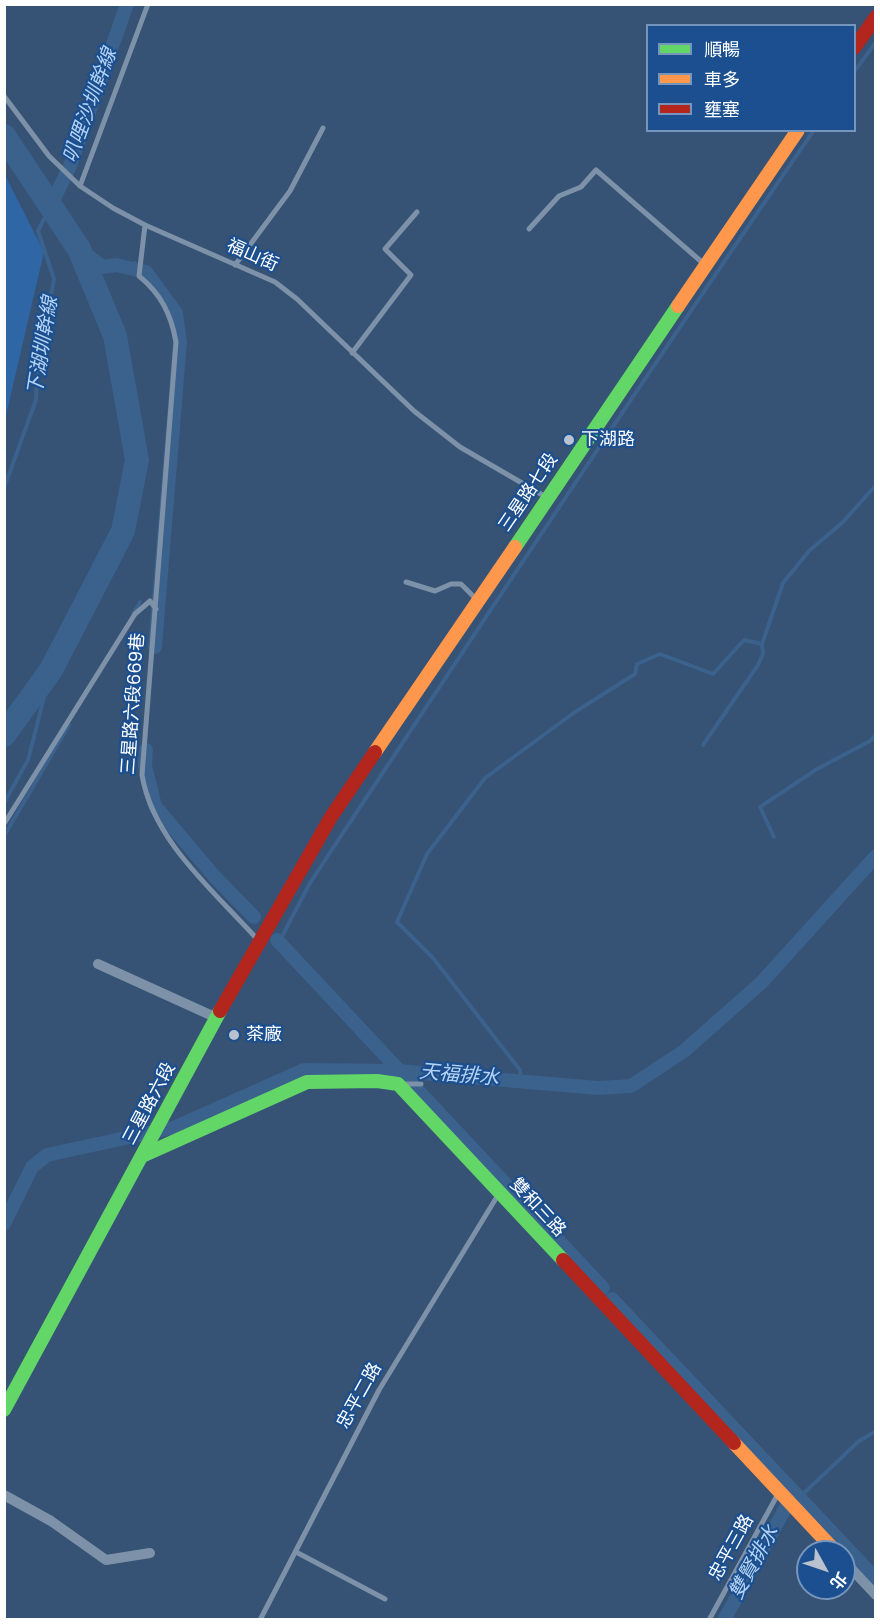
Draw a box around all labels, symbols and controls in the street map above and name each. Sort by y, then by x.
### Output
legend [646,24,856,132]
text: 順暢 [704,37,740,62]
water label: 叭哩沙圳幹線 [59,46,123,166]
text: 車多 [704,67,740,92]
text: 壅塞 [704,97,740,122]
street label: 福山街 [223,235,281,277]
water label: 下湖圳幹線 [24,295,64,397]
place label: 下湖路 [581,429,635,451]
marker: 下湖路 [562,433,576,447]
street label: 三星路七段 [495,450,563,536]
street label: 三星路六段669巷 [118,632,150,776]
place label: 茶廠 [246,1024,282,1046]
marker: 茶廠 [227,1028,241,1042]
street label: 三星路六段 [119,1059,181,1149]
water label: 天福排水 [418,1061,500,1091]
street label: 雙和三路 [505,1174,569,1242]
street label: 忠平二路 [333,1359,387,1433]
street label: 忠平三路 [705,1511,759,1585]
water label: 雙賢排水 [725,1522,785,1604]
north arrow [796,1540,856,1600]
text: 北 [825,1567,853,1594]

